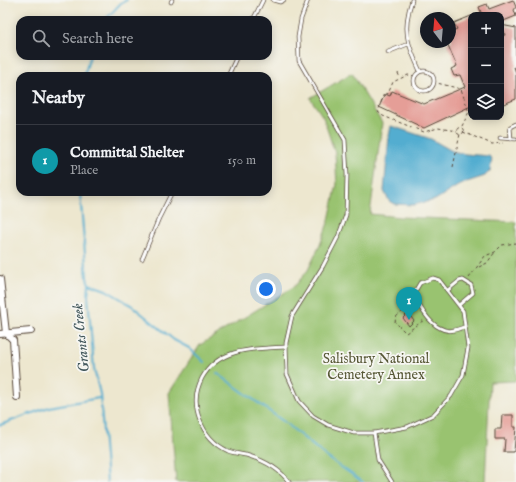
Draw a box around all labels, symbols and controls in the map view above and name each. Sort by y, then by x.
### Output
north arrow [420,12,456,48]
map controls [468,12,504,120]
button: + [468,12,504,48]
search box [16,16,272,60]
icon: search [30,27,52,49]
text: Search here [62,29,133,48]
button: − [468,48,504,84]
button: layers [468,84,504,120]
text: Nearby [32,88,85,109]
text: Committal Shelter [70,143,184,162]
text: 1 [43,152,47,169]
text: 150 m [227,152,256,169]
text: Place [70,162,98,179]
your location [256,279,276,299]
pin: 1 [396,287,422,320]
water label: Grants Creek [68,302,94,374]
park label: Salisbury National Cemetery Annex [323,350,429,384]

